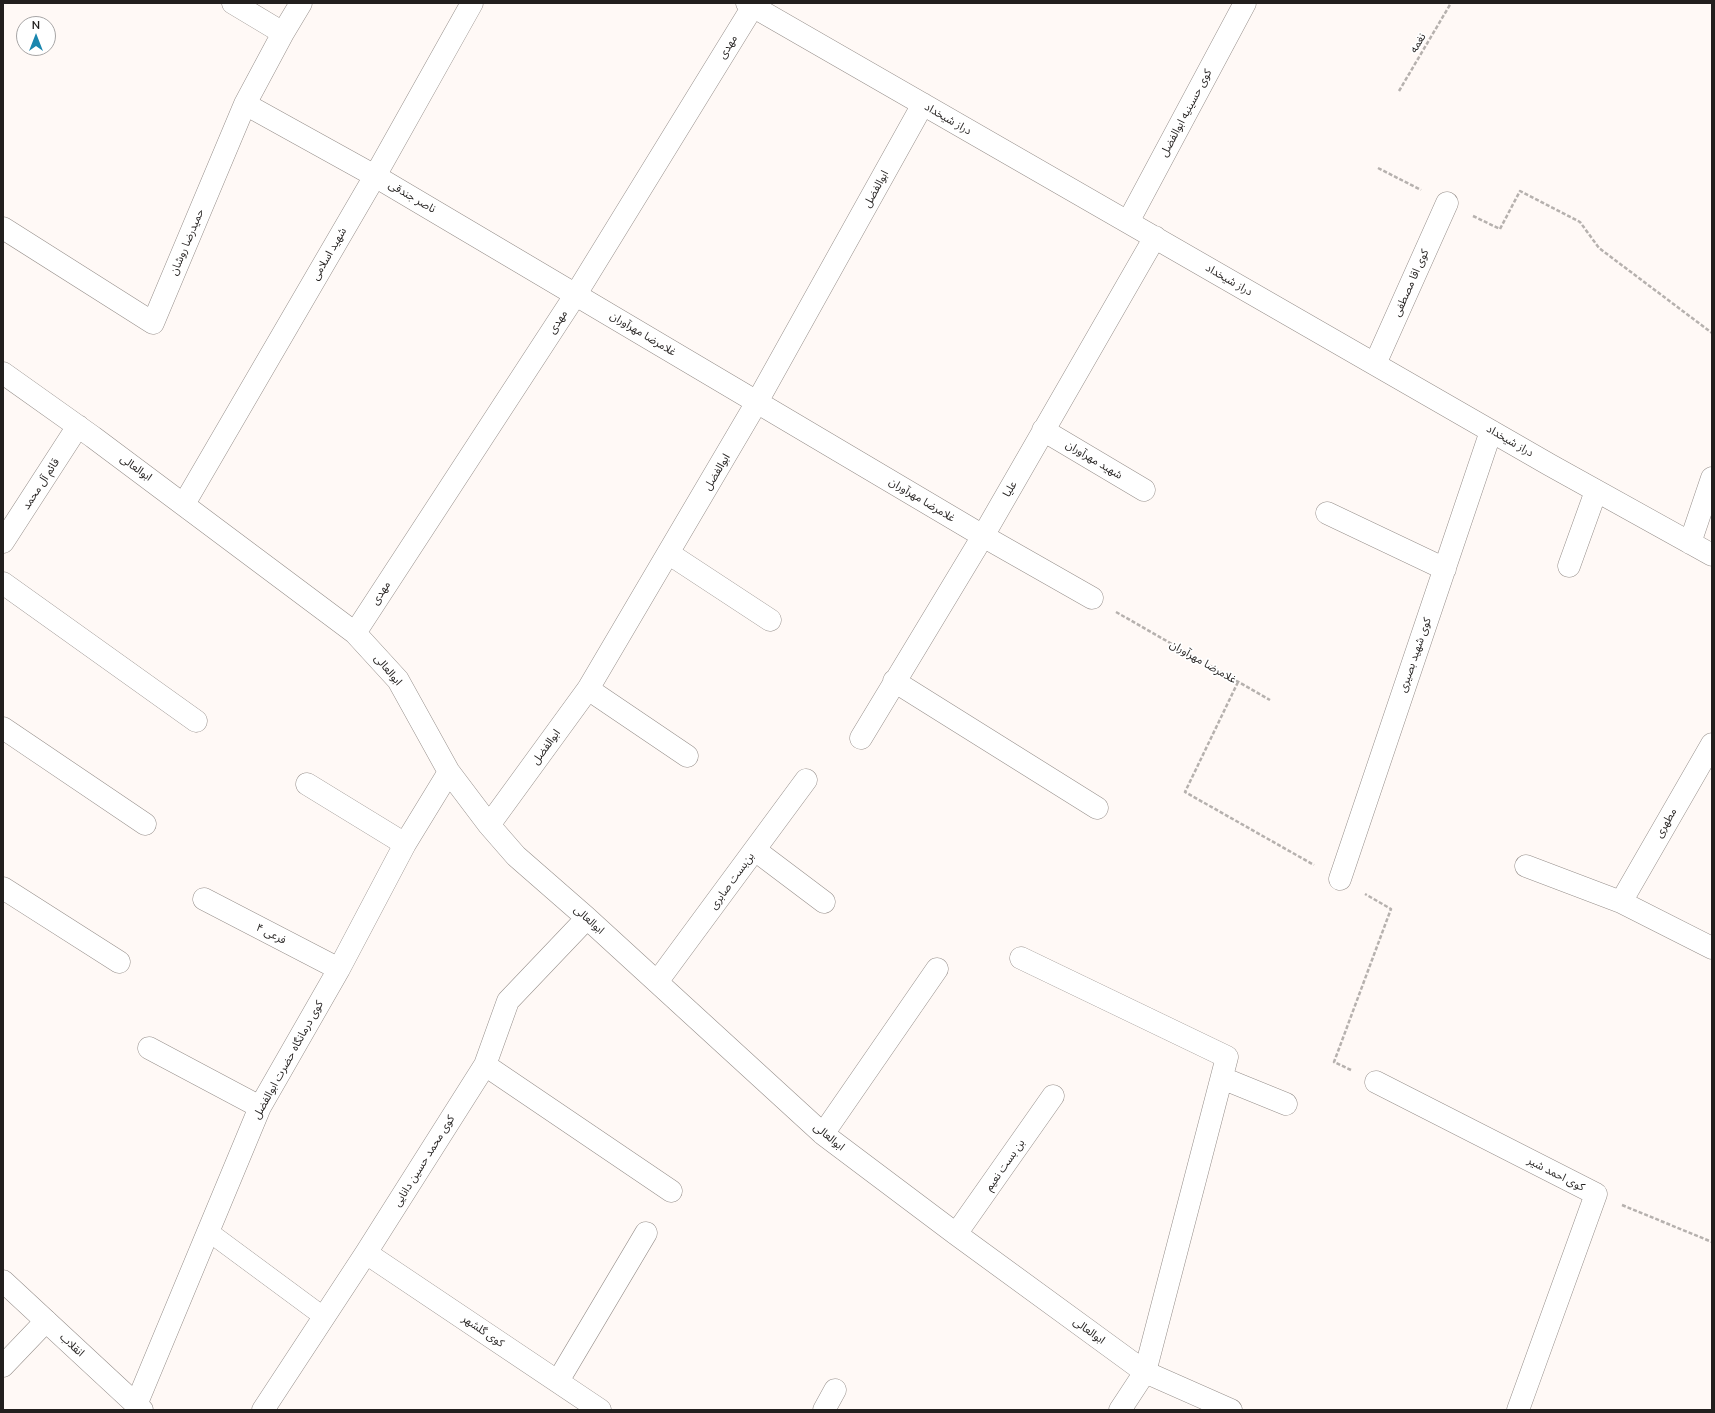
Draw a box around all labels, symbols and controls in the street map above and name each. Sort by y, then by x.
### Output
north arrow [16,16,56,56]
text: N [32,18,40,32]
street label: نغمه [1407,31,1429,55]
street label: مهدی [716,33,740,61]
street label: کوی حسینیه ابوالفضل [1157,67,1215,159]
street label: دراز شیخداد [922,100,974,138]
street label: ابوالفضل [860,168,892,210]
street label: ناصر جندقی [386,178,438,216]
street label: حمیدرضا روشان [167,207,207,277]
street label: شهید اسلامی [309,225,349,283]
street label: کوی اقا مصطفی [1390,247,1432,319]
street label: دراز شیخداد [1203,261,1255,299]
street label: مهدی [546,308,570,336]
street label: غلامرضا مهرآوران [608,309,678,359]
street label: دراز شیخداد [1484,422,1536,460]
street label: شهید مهرآوران [1063,438,1125,482]
street label: ابوالفضل [701,451,733,493]
street label: ابوالعالی [118,452,154,484]
street label: قائم آل محمد [20,456,62,512]
street label: غلامرضا مهرآوران [887,475,957,525]
street label: علیا [1000,479,1020,499]
street label: مهدی [369,579,393,607]
street label: کوی شهید بصیری [1396,616,1434,694]
street label: غلامرضا مهرآوران [1167,638,1239,686]
street label: ابوالعالی [371,652,405,688]
street label: ابوالفضل [529,727,563,767]
street label: مطهری [1652,806,1680,840]
street label: بن‌بست صابری [707,850,757,912]
street label: ابوالعالی [571,903,607,937]
street label: فرعی ۴ [254,921,288,947]
street label: کوی درمانگاه حضرت ابوالفضل [250,999,326,1121]
street label: کوی محمد حسین دانایی [391,1113,457,1209]
street label: ابوالعالی [811,1121,847,1153]
street label: بن بست نعیم [982,1137,1028,1193]
street label: کوی احمد شیر [1525,1154,1587,1194]
street label: کوی گلشهر [459,1312,507,1350]
street label: ابوالعالی [1071,1315,1107,1347]
street label: انقلاب [57,1330,87,1360]

